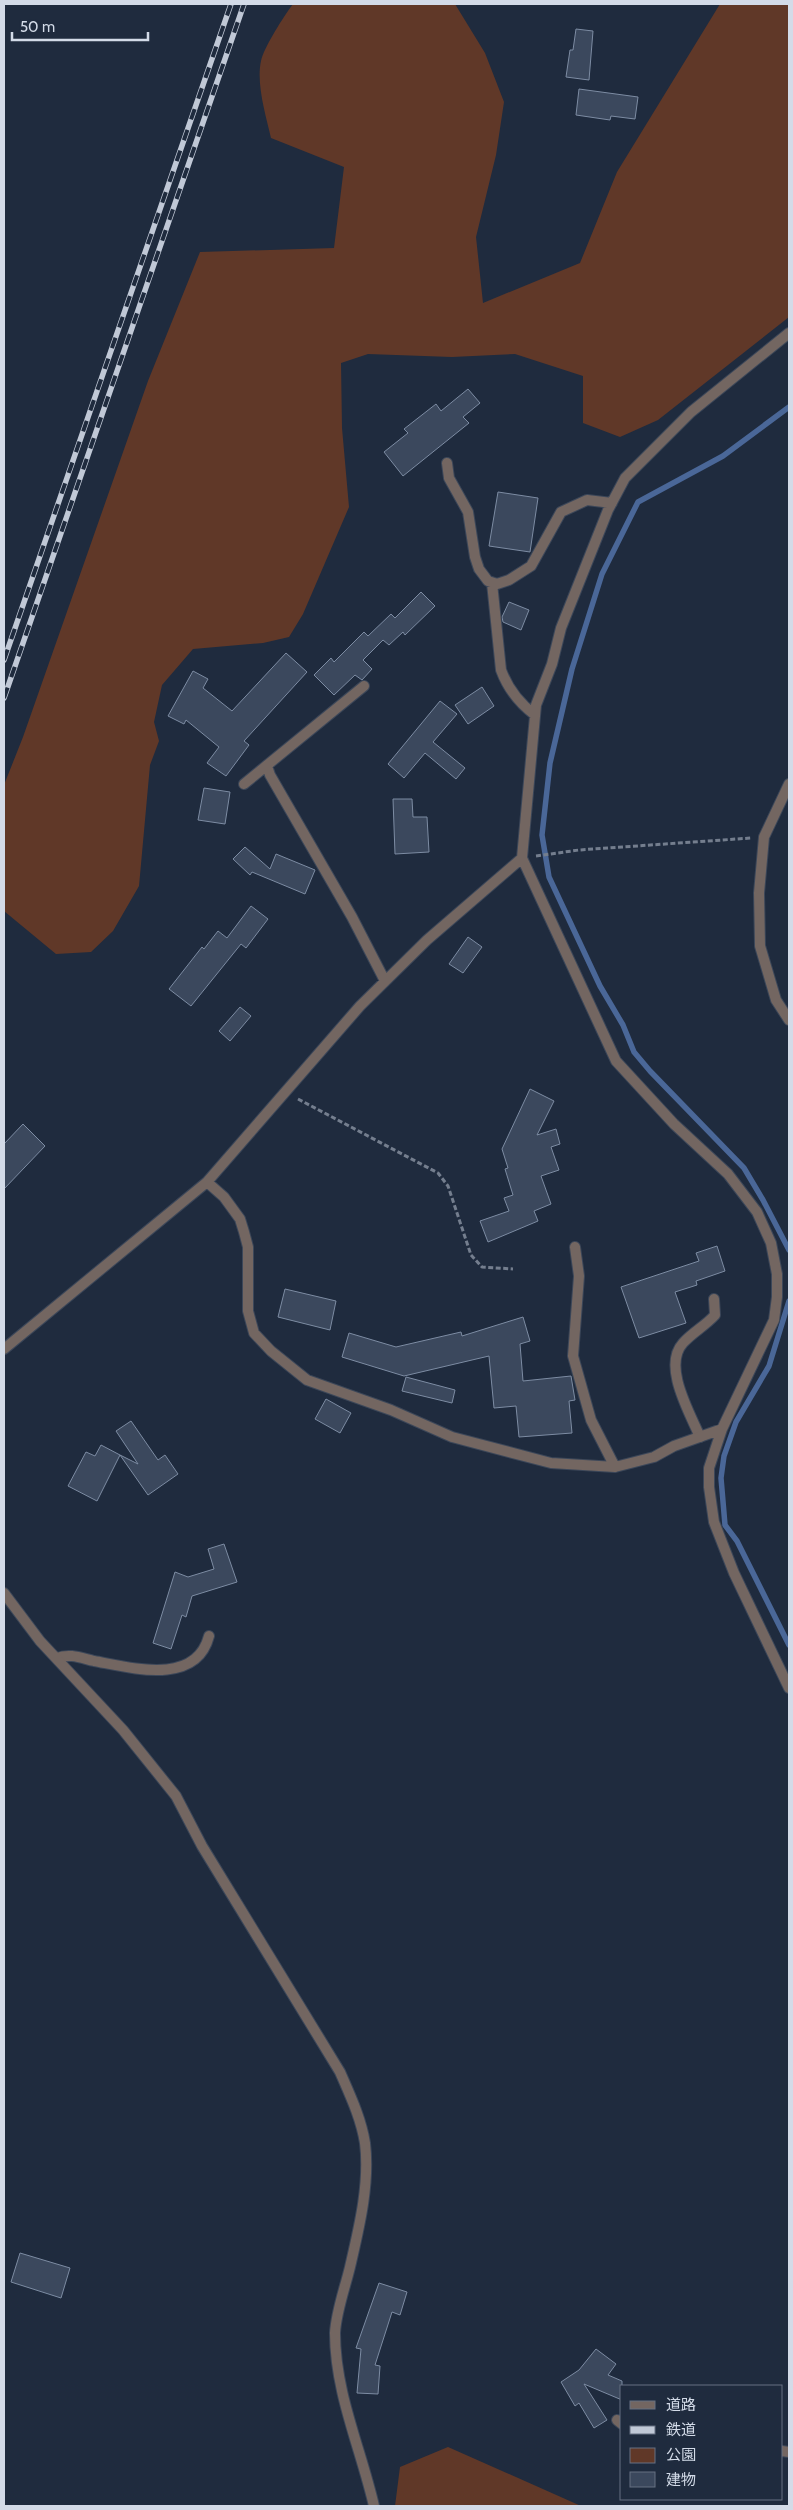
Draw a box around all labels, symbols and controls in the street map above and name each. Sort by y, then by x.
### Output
scale bar [12,10,149,42]
text: 50 m [20,18,55,36]
legend [620,2385,783,2500]
text: 道路 [666,2396,696,2414]
text: 鉄道 [666,2421,696,2439]
text: 公園 [666,2446,696,2464]
text: 建物 [666,2471,696,2489]

